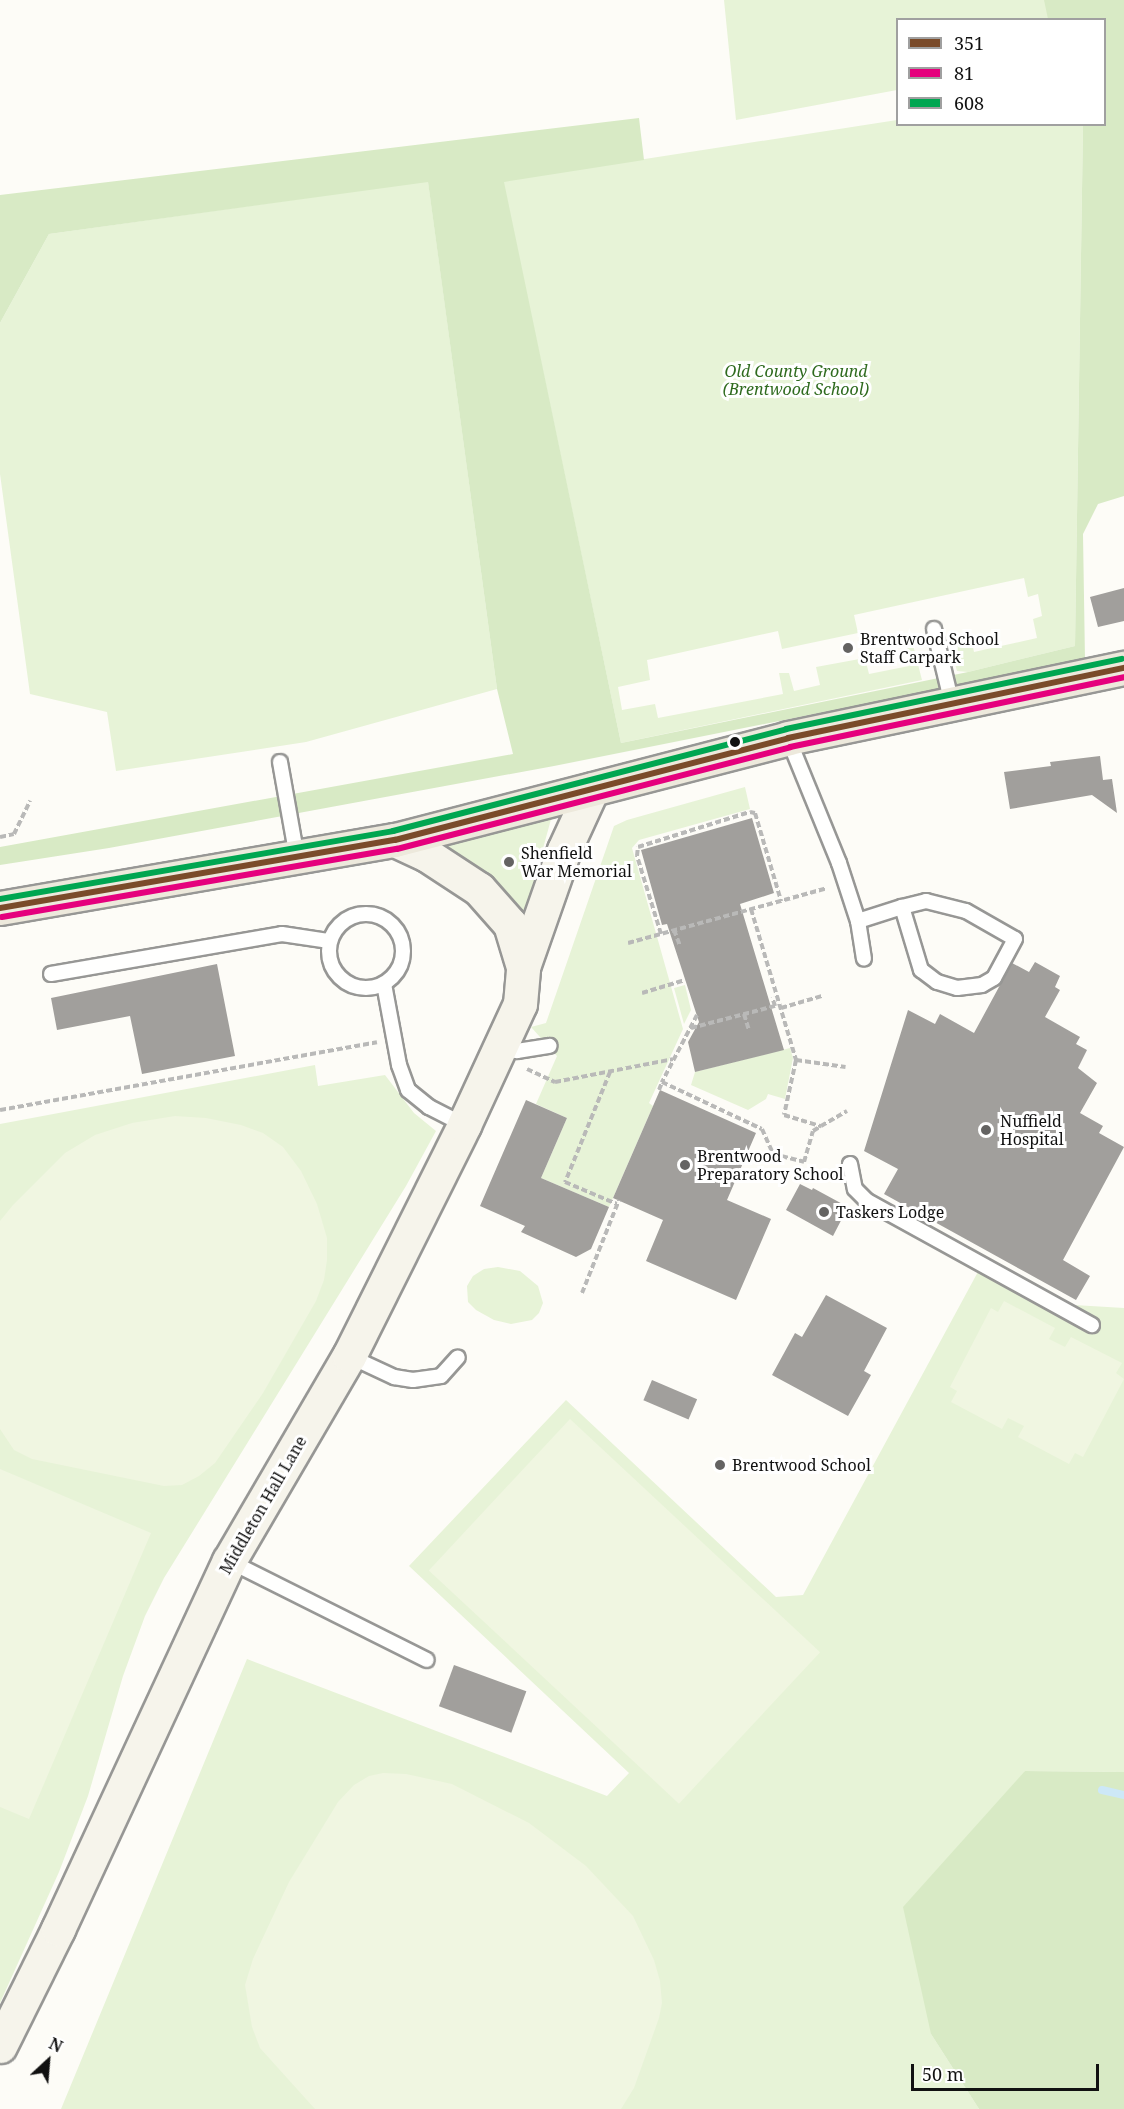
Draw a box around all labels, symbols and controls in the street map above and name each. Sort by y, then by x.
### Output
legend [896,18,1106,126]
text: 351 [954,31,984,55]
text: 81 [954,61,974,85]
text: 608 [954,91,984,115]
park label: Old County Ground (Brentwood School) [723,361,869,399]
place label: Brentwood School Staff Carpark [860,629,999,667]
marker: Brentwood School Staff Carpark [841,641,855,655]
unlabelled marker [729,736,741,748]
place label: Shenfield War Memorial [521,843,632,881]
marker: Shenfield War Memorial [502,855,516,869]
place label: Nuffield Hospital [1000,1111,1064,1149]
marker: Nuffield Hospital [977,1121,995,1139]
place label: Brentwood Preparatory School [697,1146,844,1184]
marker: Brentwood Preparatory School [678,1158,692,1172]
place label: Taskers Lodge [836,1202,944,1222]
marker: Taskers Lodge [817,1205,831,1219]
street label: Middleton Hall Lane [216,1433,310,1577]
place label: Brentwood School [732,1455,871,1475]
marker: Brentwood School [713,1458,727,1472]
north arrow [18,2031,78,2091]
text: N [45,2032,66,2057]
scale bar [914,2052,1102,2090]
text: 50 m [922,2062,964,2086]

